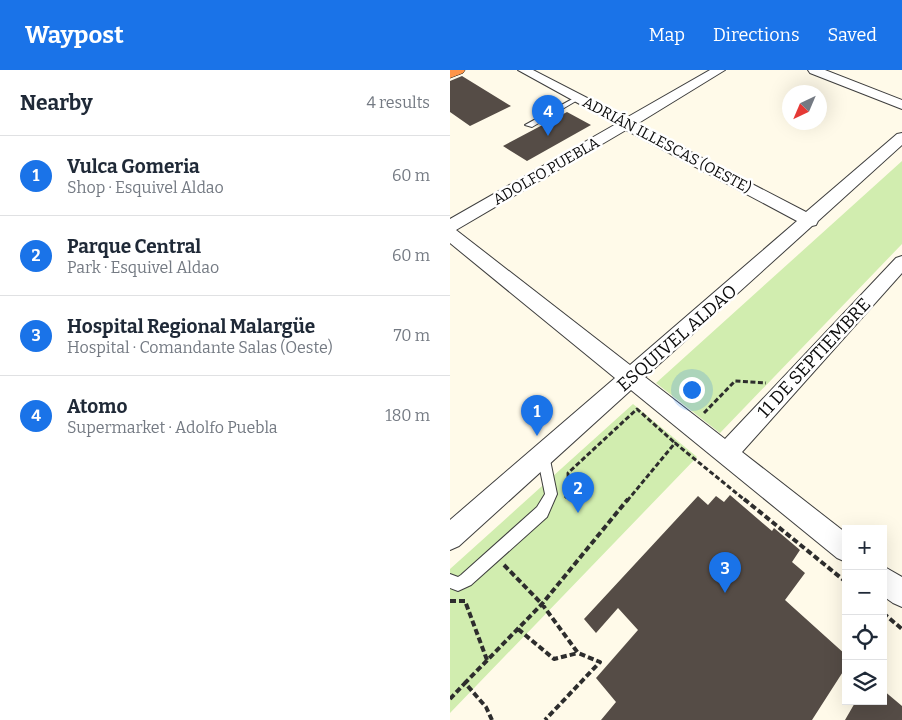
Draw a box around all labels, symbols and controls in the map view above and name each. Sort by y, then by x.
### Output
text: Waypost [25,21,124,49]
text: Map [649,24,685,46]
text: Directions [713,24,800,46]
text: Saved [828,24,877,46]
north arrow [782,85,827,130]
text: Nearby [20,90,93,116]
text: 4 results [367,93,430,112]
street label: ADRIÁN ILLESCAS (OESTE) [580,93,754,197]
pin: 4 [532,95,564,136]
street label: ADOLFO PUEBLA [490,133,603,209]
text: Vulca Gomeria [67,155,200,178]
text: 1 [33,166,39,185]
text: 60 m [392,166,430,185]
text: Shop · Esquivel Aldao [67,178,224,197]
text: Parque Central [67,235,201,258]
text: 2 [31,246,41,265]
text: 60 m [392,246,430,265]
text: Park · Esquivel Aldao [67,258,219,277]
street label: ESQUIVEL ALDAO [612,280,742,396]
street label: 11 DE SEPTIEMBRE [753,293,875,423]
text: Hospital Regional Malargüe [67,315,315,338]
text: 3 [31,326,41,345]
text: 70 m [394,326,430,345]
text: Hospital · Comandante Salas (Oeste) [67,338,333,357]
your location [679,377,705,403]
text: Atomo [67,395,127,418]
pin: 1 [521,395,553,436]
text: 4 [31,406,41,425]
text: 180 m [385,406,430,425]
text: Supermarket · Adolfo Puebla [67,418,278,437]
pin: 2 [562,472,594,513]
map controls [842,525,887,705]
button: + [842,525,887,570]
pin: 3 [709,552,741,593]
button: − [842,570,887,615]
button: locate [842,615,887,660]
button: layers [842,660,887,705]

